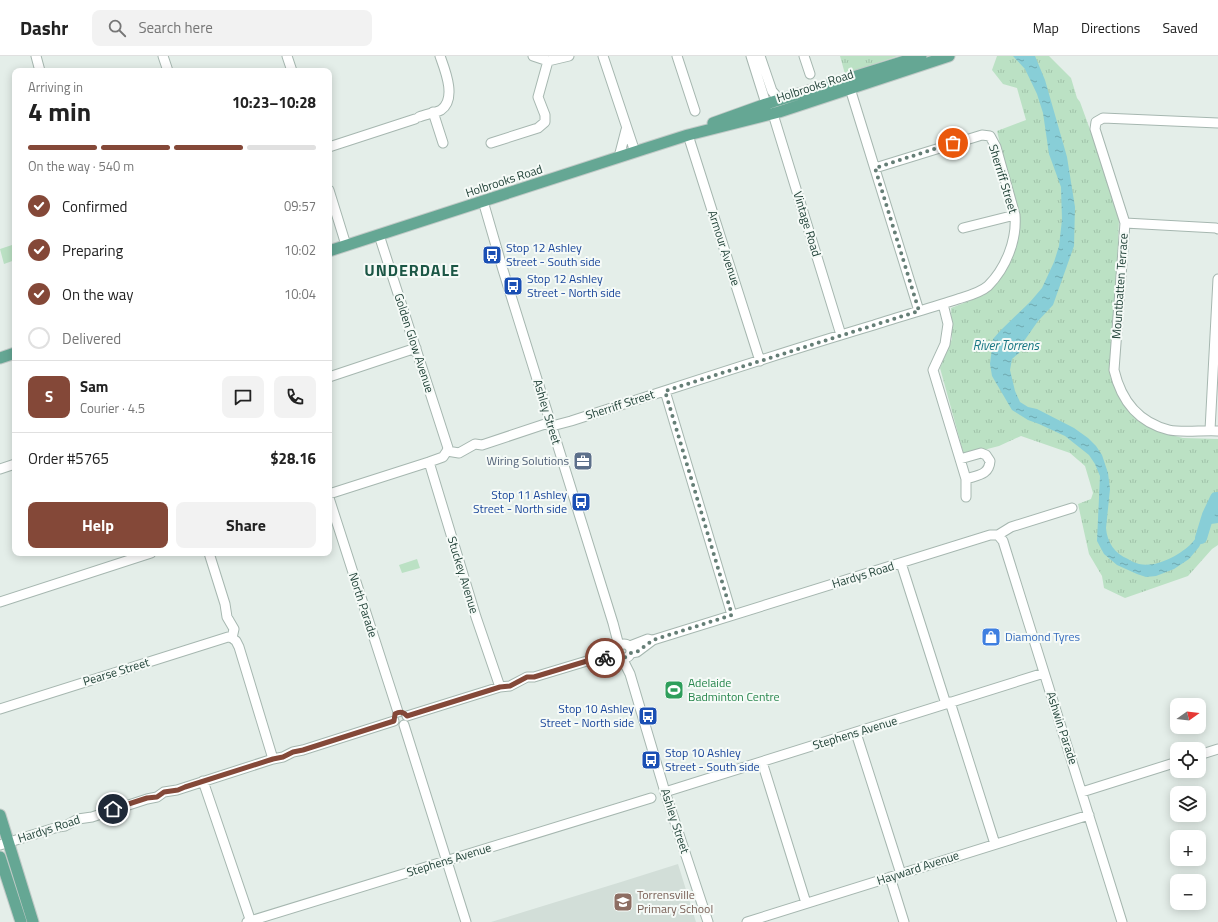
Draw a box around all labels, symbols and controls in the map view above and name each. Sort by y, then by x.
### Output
search box [92,10,372,46]
text: Dashr [20,13,68,42]
text: Search here [138,16,213,39]
icon: search [106,17,128,39]
text: Map [1033,17,1059,38]
text: Directions [1081,17,1140,38]
text: Saved [1162,17,1198,38]
street label: Holbrooks Road [774,64,856,107]
text: Arriving in [28,77,83,97]
text: 10:23–10:28 [232,91,316,114]
text: 4 min [28,92,91,131]
pin [936,126,970,160]
icon: bag [942,132,964,154]
street label: Sherriff Street [984,142,1023,217]
text: On the way · 540 m [28,156,134,176]
street label: Holbrooks Road [463,159,545,202]
street label: Vintage Road [789,189,826,259]
icon: check [28,195,50,217]
text: Confirmed [62,195,127,218]
text: 09:57 [284,196,316,216]
street label: Armour Avenue [703,208,746,288]
street label: Mountbatten Terrace [1106,232,1133,340]
place label: Stop 12 Ashley Street - South side [506,238,601,271]
icon: check [28,239,50,261]
text: Preparing [62,239,123,262]
text: 10:02 [284,240,316,260]
bus stop icon: Stop 12 Ashley Street - South side [481,244,503,266]
district label: UNDERDALE [364,258,460,282]
place label: Stop 12 Ashley Street - North side [527,269,621,302]
bus stop icon: Stop 12 Ashley Street - North side [502,275,524,297]
icon: check [28,283,50,305]
text: On the way [62,283,134,306]
text: 10:04 [284,284,316,304]
street label: Golden Glow Avenue [389,291,440,395]
text: Delivered [62,327,121,350]
water label: River Torrens [973,335,1041,355]
text: Sam [80,375,108,398]
button: chat [222,376,264,418]
button: phone [274,376,316,418]
street label: Ashley Street [529,377,567,448]
street label: Sherriff Street [583,384,658,425]
text: S [45,385,53,408]
text: Courier · 4.5 [80,398,145,418]
text: Order #5765 [28,447,109,470]
text: $28.16 [270,447,316,470]
office icon: Wiring Solutions [572,450,594,472]
place label: Wiring Solutions [487,451,569,470]
place label: Stop 11 Ashley Street - North side [473,485,567,518]
bus stop icon: Stop 11 Ashley Street - North side [570,491,592,513]
button: Help [28,502,168,548]
button: Share [176,502,316,548]
street label: Stuckey Avenue [443,534,484,616]
street label: Hardys Road [829,556,896,593]
street label: North Parade [344,570,383,640]
shop icon: Diamond Tyres [980,626,1002,648]
place label: Diamond Tyres [1005,627,1081,646]
courier [585,638,625,678]
icon: bike [594,647,616,669]
street label: Pearse Street [80,652,152,691]
place label: Adelaide Badminton Centre [688,673,780,706]
sports icon: Adelaide Badminton Centre [663,679,685,701]
street label: Ashwin Parade [1042,689,1083,767]
north arrow [1170,698,1206,734]
map controls [1170,698,1206,910]
place label: Stop 10 Ashley Street - North side [540,699,634,732]
bus stop icon: Stop 10 Ashley Street - North side [637,705,659,727]
street label: Stephens Avenue [810,711,900,754]
button: locate [1170,742,1206,778]
place label: Stop 10 Ashley Street - South side [665,743,760,776]
bus stop icon: Stop 10 Ashley Street - South side [640,749,662,771]
street label: Ashley Street [656,786,695,857]
button: layers [1170,786,1206,822]
pin [96,792,130,826]
icon: home [102,798,124,820]
street label: Hardys Road [15,810,82,848]
button: + [1170,830,1206,866]
street label: Stephens Avenue [404,838,494,881]
street label: Hayward Avenue [874,845,961,890]
button: − [1170,874,1206,910]
place label: Torrensville Primary School [637,885,713,918]
school or university icon: Torrensville Primary School [612,891,634,913]

